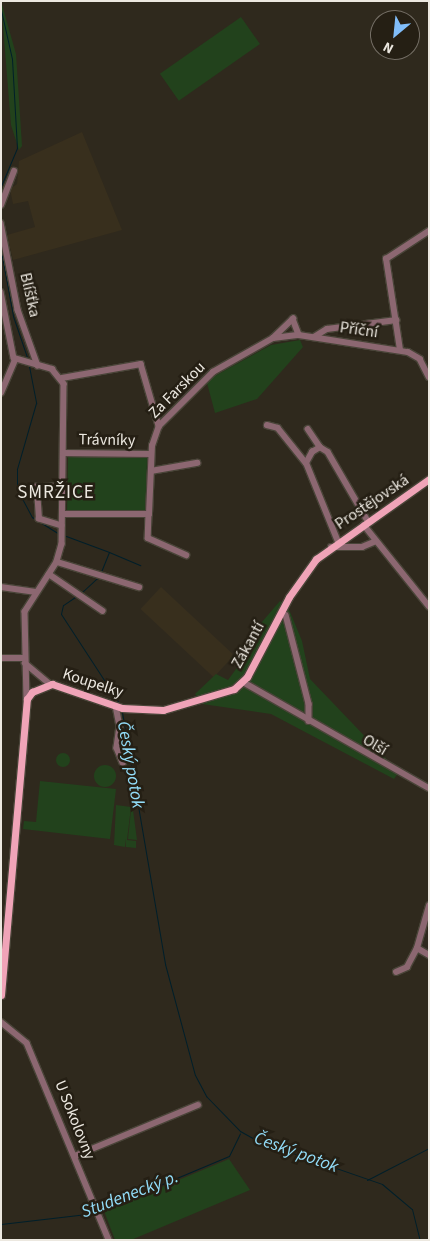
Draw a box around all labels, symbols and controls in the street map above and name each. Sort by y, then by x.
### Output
north arrow [370,10,420,60]
text: N [380,36,397,58]
street label: Blíšťka [16,271,44,319]
street label: Příční [339,318,379,342]
street label: Za Farskou [145,358,209,422]
street label: Trávníky [79,430,135,450]
street label: Prostějovská [331,470,413,534]
district label: SMRŽICE [16,482,96,504]
street label: Zákantí [227,618,269,672]
street label: Koupelky [60,664,126,702]
water label: Český potok [112,720,148,810]
street label: Olší [359,730,391,760]
street label: U Sokolovny [50,1078,100,1162]
water label: Český potok [251,1128,341,1178]
water label: Studenecký p. [78,1167,182,1223]

